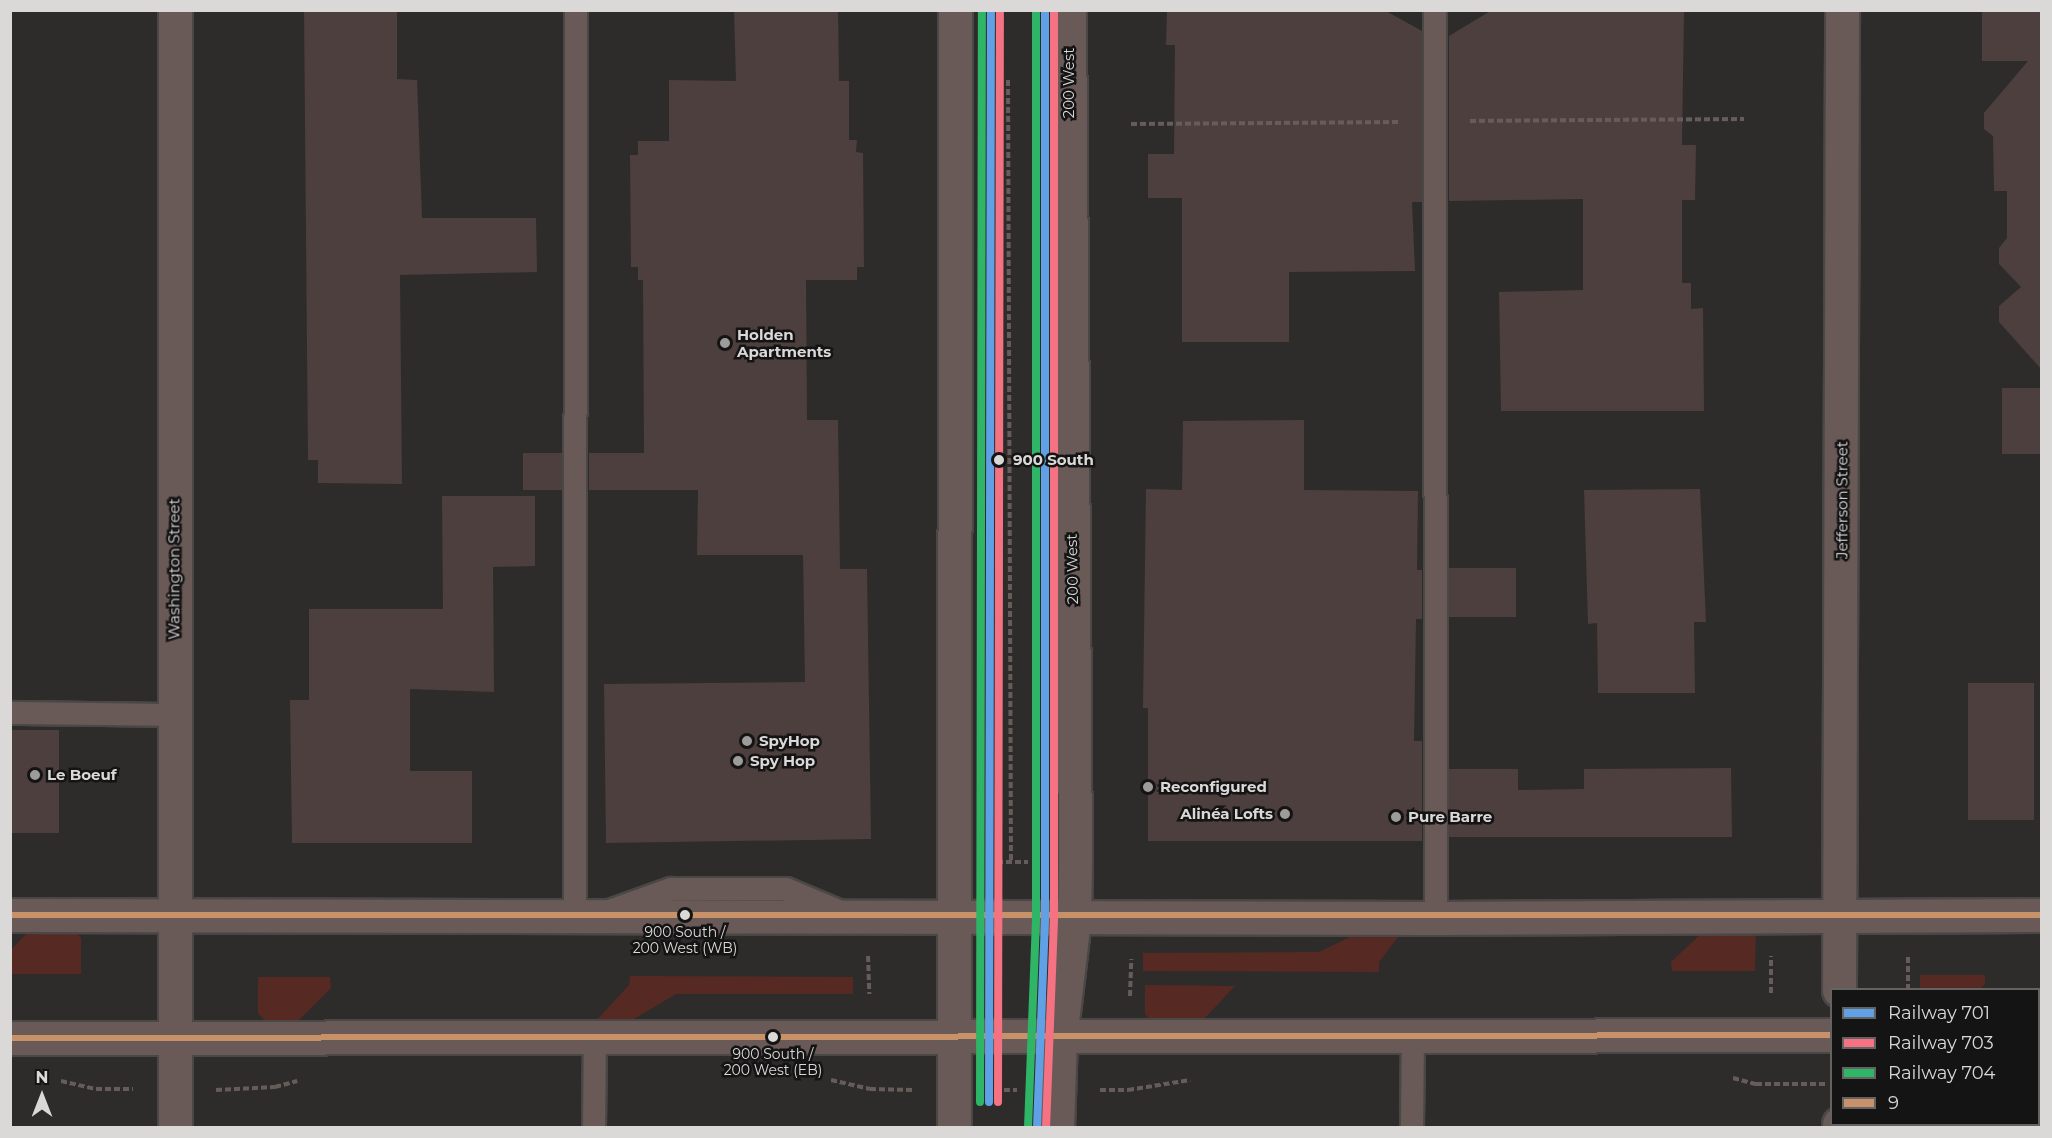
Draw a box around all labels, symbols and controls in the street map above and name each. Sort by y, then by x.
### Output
street label: 200 West [1060,48,1078,118]
place label: Holden Apartments [737,325,831,360]
marker: Holden Apartments [718,336,732,350]
street label: Jefferson Street [1833,441,1851,559]
marker: 900 South [990,451,1008,469]
place label: 900 South [1013,451,1094,469]
street label: Washington Street [165,498,183,640]
street label: 200 West [1062,534,1082,604]
place label: SpyHop [759,732,820,750]
marker: SpyHop [740,734,754,748]
place label: Spy Hop [750,752,815,770]
marker: Spy Hop [731,754,745,768]
place label: Le Boeuf [47,766,117,784]
marker: Le Boeuf [28,768,42,782]
place label: Reconfigured [1160,778,1267,796]
marker: Reconfigured [1141,780,1155,794]
place label: Alinéa Lofts [1180,805,1273,823]
marker: Alinéa Lofts [1278,807,1292,821]
place label: Pure Barre [1408,808,1492,826]
marker: Pure Barre [1389,810,1403,824]
marker: 900 South / 200 West (WB) [679,909,691,921]
place label: 900 South / 200 West (WB) [633,924,737,957]
legend [1830,988,2040,1126]
text: Railway 701 [1888,1002,1990,1024]
marker: 900 South / 200 West (EB) [767,1031,779,1043]
text: Railway 703 [1888,1032,1994,1054]
place label: 900 South / 200 West (EB) [724,1046,822,1078]
text: Railway 704 [1888,1062,1996,1084]
north arrow [12,1066,72,1126]
text: N [36,1068,48,1087]
text: 9 [1888,1092,1899,1114]

